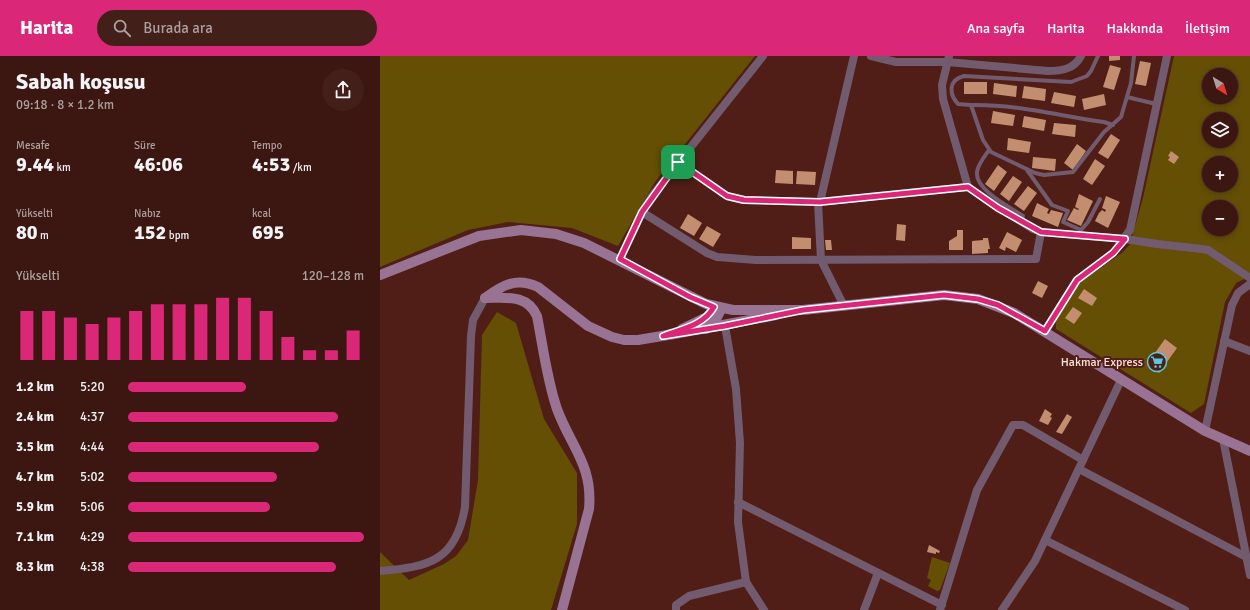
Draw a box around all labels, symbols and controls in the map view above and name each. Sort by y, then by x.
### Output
search box [97,10,377,46]
text: Harita [20,16,73,40]
icon: search [111,17,133,39]
text: Burada ara [143,19,213,37]
text: Ana sayfa [967,20,1025,37]
text: Harita [1047,20,1085,37]
text: Hakkında [1107,20,1163,37]
text: İletişim [1185,20,1230,37]
text: Sabah koşusu [16,68,146,95]
north arrow [1202,68,1238,104]
map controls [1202,68,1238,236]
button: share [322,69,364,111]
text: 09:18 · 8 × 1.2 km [16,97,114,113]
button: layers [1202,112,1238,148]
text: Mesafe [16,139,50,152]
text: Süre [134,139,155,152]
text: Tempo [252,139,282,152]
pin [661,145,695,179]
icon: arrive [667,151,689,173]
text: 9.44 [16,152,54,177]
text: 46:06 [134,152,183,177]
text: 4:53 [252,152,290,177]
button: + [1202,156,1238,192]
text: km [54,161,71,174]
text: /km [290,161,312,174]
button: − [1202,200,1238,236]
text: Yükselti [16,207,53,220]
text: Nabız [134,207,161,220]
text: kcal [252,207,271,220]
text: 80 [16,220,38,245]
text: 152 [134,220,166,245]
text: 695 [252,220,284,245]
text: m [38,229,49,242]
text: bpm [166,229,189,242]
text: Yükselti [16,268,60,284]
text: 120–128 m [302,268,364,284]
supermarket icon: Hakmar Express [1146,351,1168,373]
place label: Hakmar Express [1061,355,1143,370]
text: 1.2 km [16,379,54,395]
text: 5:20 [80,379,105,395]
text: 2.4 km [16,409,54,425]
text: 4:37 [80,409,105,425]
text: 3.5 km [16,439,54,455]
text: 4:44 [80,439,105,455]
text: 4.7 km [16,469,54,485]
text: 5:02 [80,469,105,485]
text: 5.9 km [16,499,54,515]
text: 5:06 [80,499,105,515]
text: 7.1 km [16,529,54,545]
text: 4:29 [80,529,105,545]
text: 8.3 km [16,559,54,575]
text: 4:38 [80,559,105,575]

